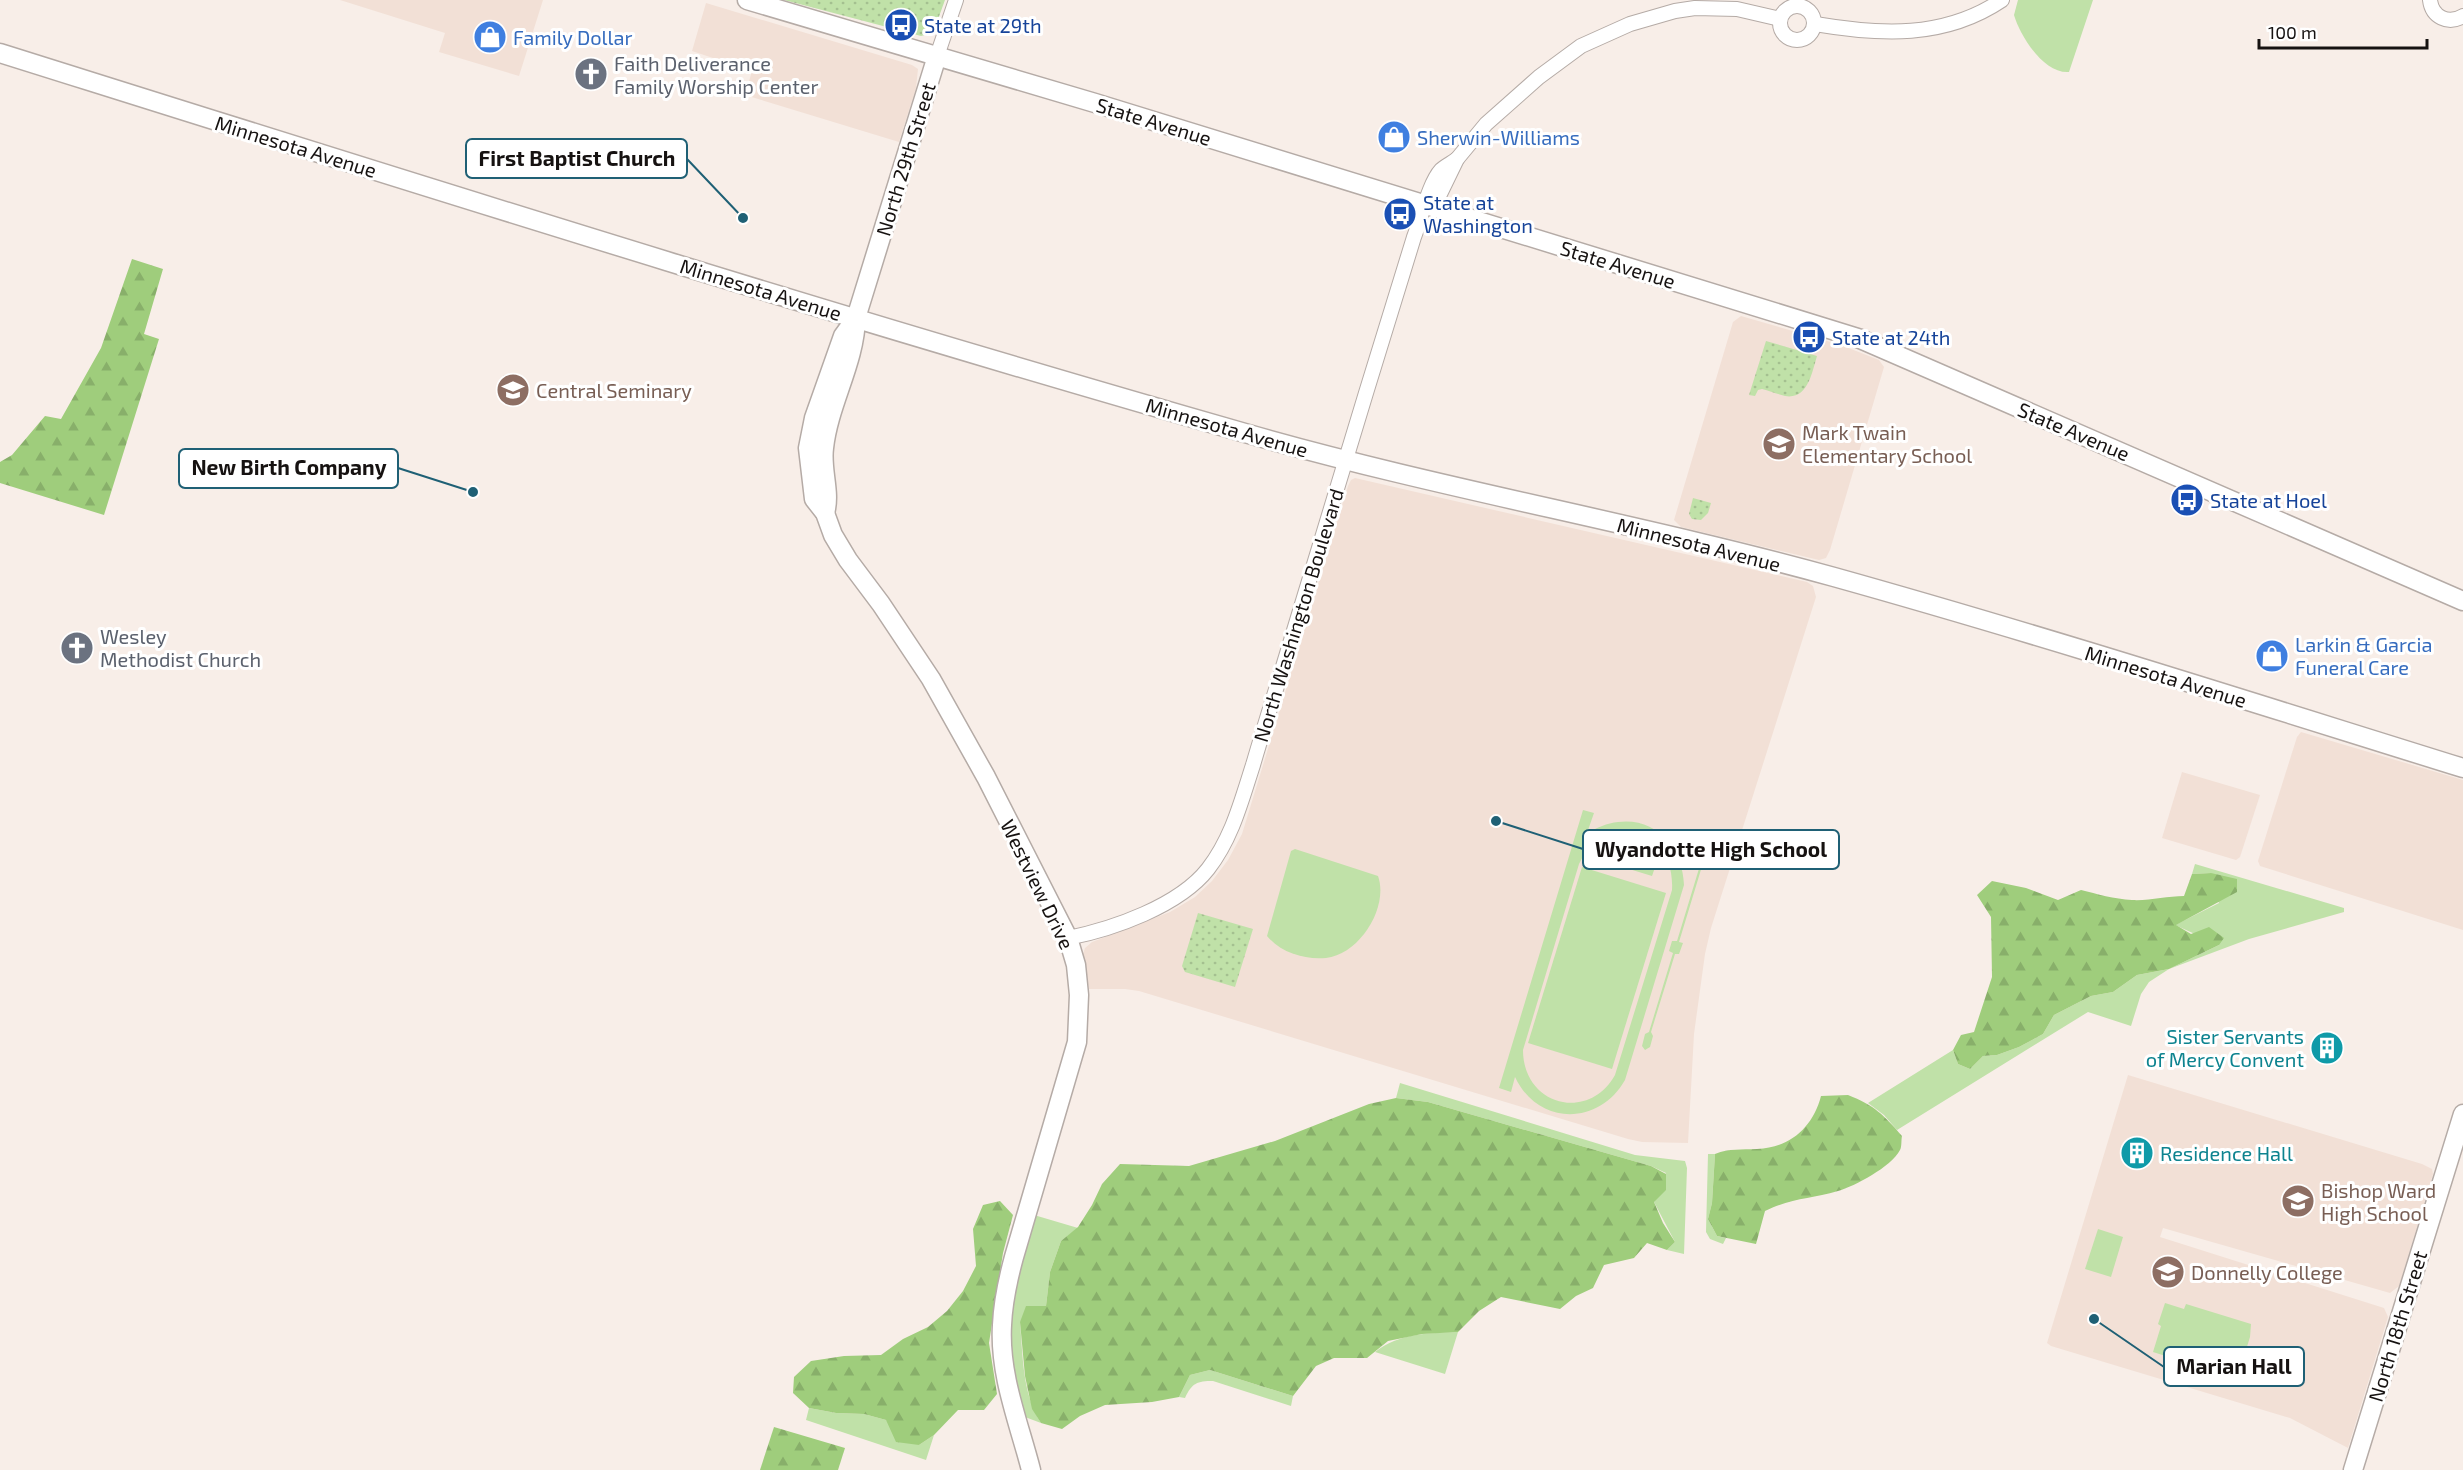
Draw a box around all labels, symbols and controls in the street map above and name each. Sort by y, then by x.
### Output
bus stop icon: State at 29th [883,7,919,43]
scale bar [2259,12,2427,50]
place label: State at 29th [924,13,1042,37]
shop icon: Family Dollar [472,19,508,55]
text: 100 m [2268,21,2317,43]
place label: Family Dollar [513,25,632,49]
place label: Faith Deliverance Family Worship Center [614,51,819,98]
church icon: Faith Deliverance Family Worship Center [573,56,609,92]
street label: North 29th Street [870,79,940,239]
street label: State Avenue [1094,92,1214,150]
street label: Minnesota Avenue [212,110,380,182]
shop icon: Sherwin-Williams [1376,119,1412,155]
place label: Sherwin-Williams [1417,125,1580,149]
callout: First Baptist Church [466,139,687,178]
text: First Baptist Church [479,145,675,170]
place label: State at Washington [1423,190,1533,237]
bus stop icon: State at Washington [1382,196,1418,232]
street label: State Avenue [1558,235,1678,293]
street label: Minnesota Avenue [677,253,845,325]
bus stop icon: State at 24th [1791,319,1827,355]
place label: State at 24th [1832,325,1950,349]
school or university icon: Central Seminary [495,372,531,408]
place label: Central Seminary [536,378,692,402]
street label: Minnesota Avenue [1143,392,1311,462]
street label: State Avenue [2015,397,2133,465]
place label: Mark Twain Elementary School [1802,420,1972,467]
school or university icon: Mark Twain Elementary School [1761,426,1797,462]
callout: New Birth Company [179,449,398,488]
text: New Birth Company [191,454,387,480]
bus stop icon: State at Hoel [2169,482,2205,518]
street label: North Washington Boulevard [1248,485,1348,745]
place label: State at Hoel [2210,488,2327,512]
street label: Minnesota Avenue [1615,512,1783,576]
place label: Wesley Methodist Church [100,624,261,671]
church icon: Wesley Methodist Church [59,630,95,666]
place label: Larkin & Garcia Funeral Care [2295,632,2432,679]
shop icon: Larkin & Garcia Funeral Care [2254,638,2290,674]
street label: Minnesota Avenue [2082,640,2250,712]
street label: Westview Drive [996,815,1080,953]
callout: Wyandotte High School [1583,830,1839,869]
text: Wyandotte High School [1595,836,1827,862]
place label: Sister Servants of Mercy Convent [2146,1024,2304,1071]
building icon: Sister Servants of Mercy Convent [2309,1030,2345,1066]
building icon: Residence Hall [2119,1135,2155,1171]
place label: Residence Hall [2160,1141,2293,1165]
place label: Bishop Ward High School [2321,1178,2436,1225]
school or university icon: Bishop Ward High School [2280,1183,2316,1219]
street label: North 18th Street [2363,1247,2431,1404]
school or university icon: Donnelly College [2150,1254,2186,1290]
place label: Donnelly College [2191,1260,2343,1284]
callout: Marian Hall [2164,1347,2304,1386]
text: Marian Hall [2176,1353,2292,1378]

